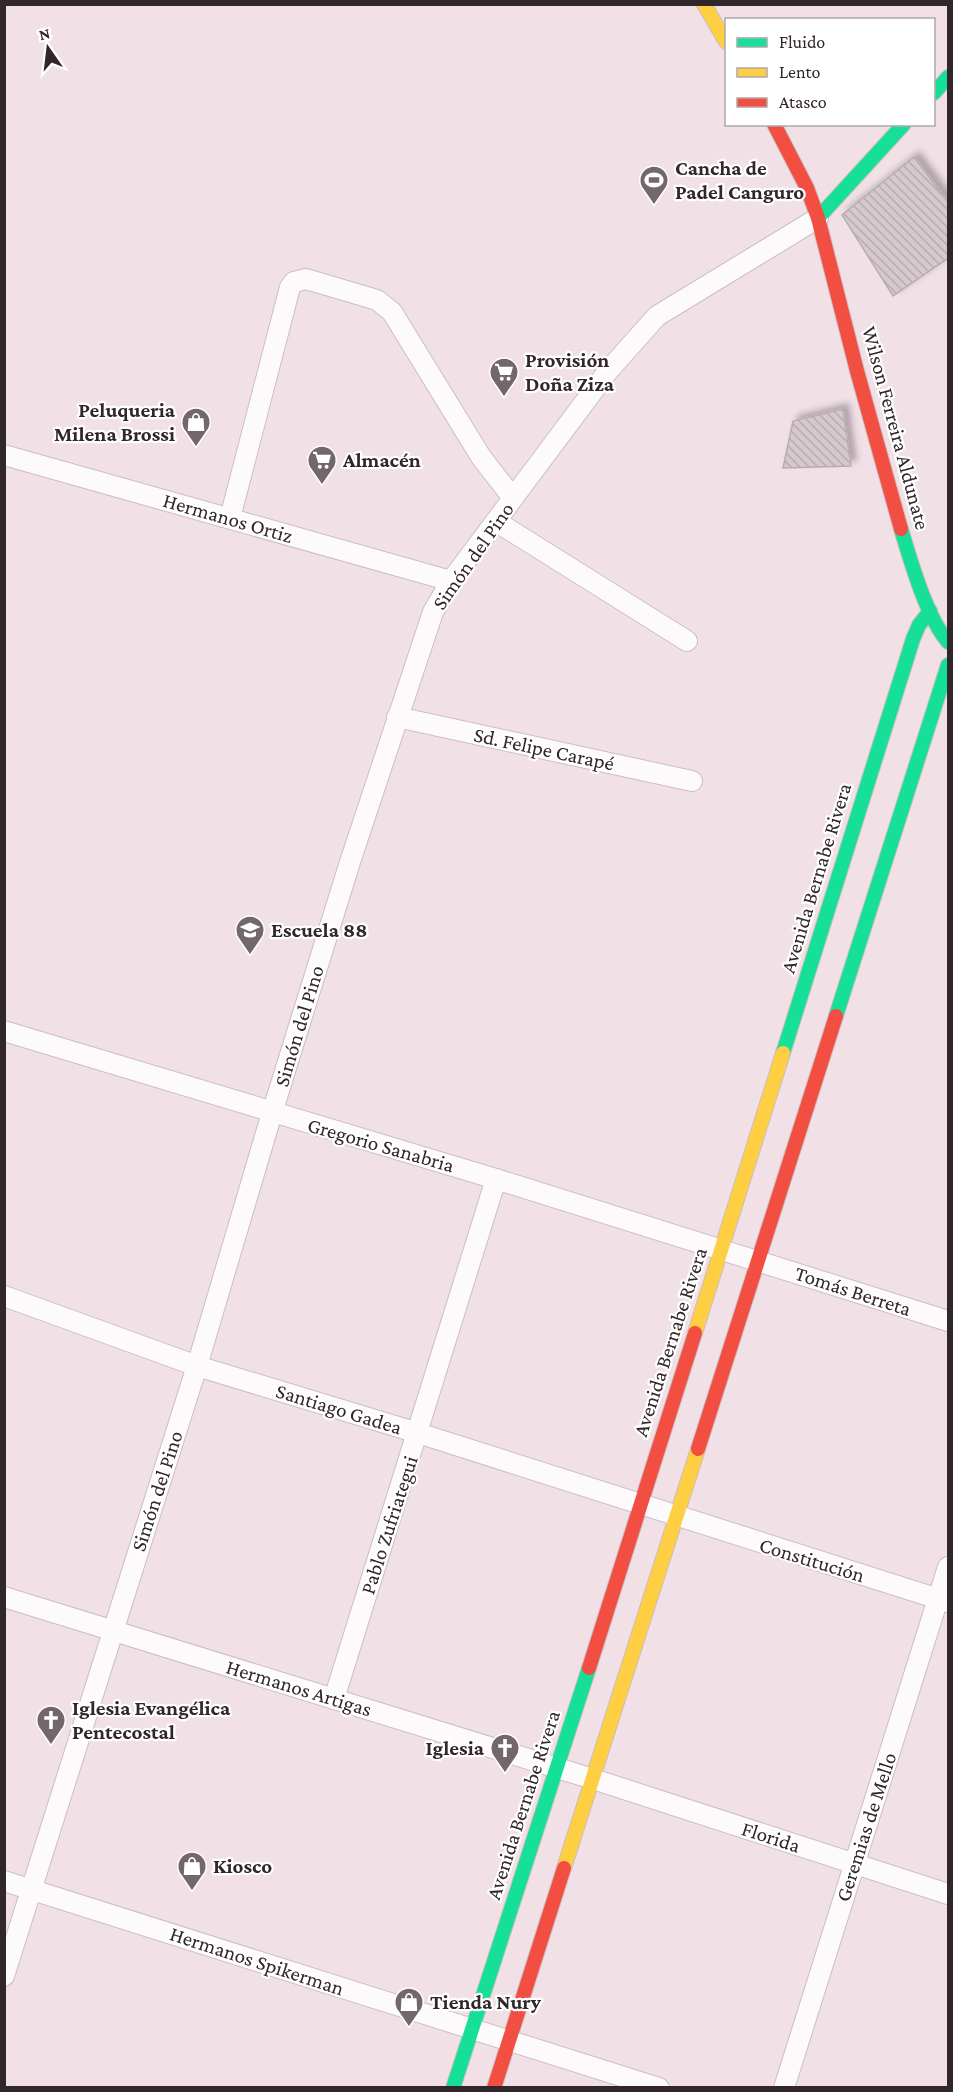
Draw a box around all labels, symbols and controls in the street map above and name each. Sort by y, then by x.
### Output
north arrow [18,18,78,78]
legend [725,18,935,126]
text: N [37,24,52,43]
text: Fluido [779,32,825,52]
text: Lento [779,62,820,82]
text: Atasco [779,92,827,112]
place label: Cancha de Padel Canguro [675,156,804,204]
sports icon: Cancha de Padel Canguro [638,164,670,206]
street label: Wilson Ferreira Aldunate [857,324,935,532]
place label: Provisión Doña Ziza [525,348,615,396]
supermarket icon: Provisión Doña Ziza [488,356,520,398]
place label: Peluqueria Milena Brossi [54,398,176,446]
shop icon: Peluqueria Milena Brossi [180,406,212,448]
supermarket icon: Almacén [306,444,338,486]
place label: Almacén [342,448,421,472]
street label: Hermanos Ortiz [160,488,296,548]
street label: Simón del Pino [427,498,519,614]
street label: Sd. Felipe Carapé [472,722,616,776]
street label: Avenida Bernabe Rivera [776,780,856,976]
school or university icon: Escuela 88 [234,914,266,956]
place label: Escuela 88 [271,918,367,942]
street label: Simón del Pino [269,963,329,1089]
street label: Gregorio Sanabria [305,1113,457,1177]
street label: Avenida Bernabe Rivera [628,1244,712,1440]
street label: Tomás Berreta [792,1261,914,1321]
street label: Santiago Gadea [273,1378,405,1440]
street label: Simón del Pino [126,1428,188,1554]
street label: Pablo Zufriategui [355,1452,423,1597]
street label: Constitución [757,1533,867,1587]
street label: Hermanos Artigas [223,1654,375,1722]
place label: Iglesia Evangélica Pentecostal [72,1696,231,1744]
church icon: Iglesia Evangélica Pentecostal [35,1704,67,1746]
street label: Avenida Bernabe Rivera [481,1707,565,1903]
church icon: Iglesia [489,1732,521,1774]
place label: Iglesia [426,1736,485,1760]
street label: Geremias de Mello [831,1749,901,1905]
street label: Florida [739,1816,804,1858]
shop icon: Kiosco [176,1850,208,1892]
place label: Kiosco [213,1854,272,1878]
street label: Hermanos Spikerman [167,1922,347,2000]
shop icon: Tienda Nury [393,1986,425,2028]
place label: Tienda Nury [430,1990,542,2014]

